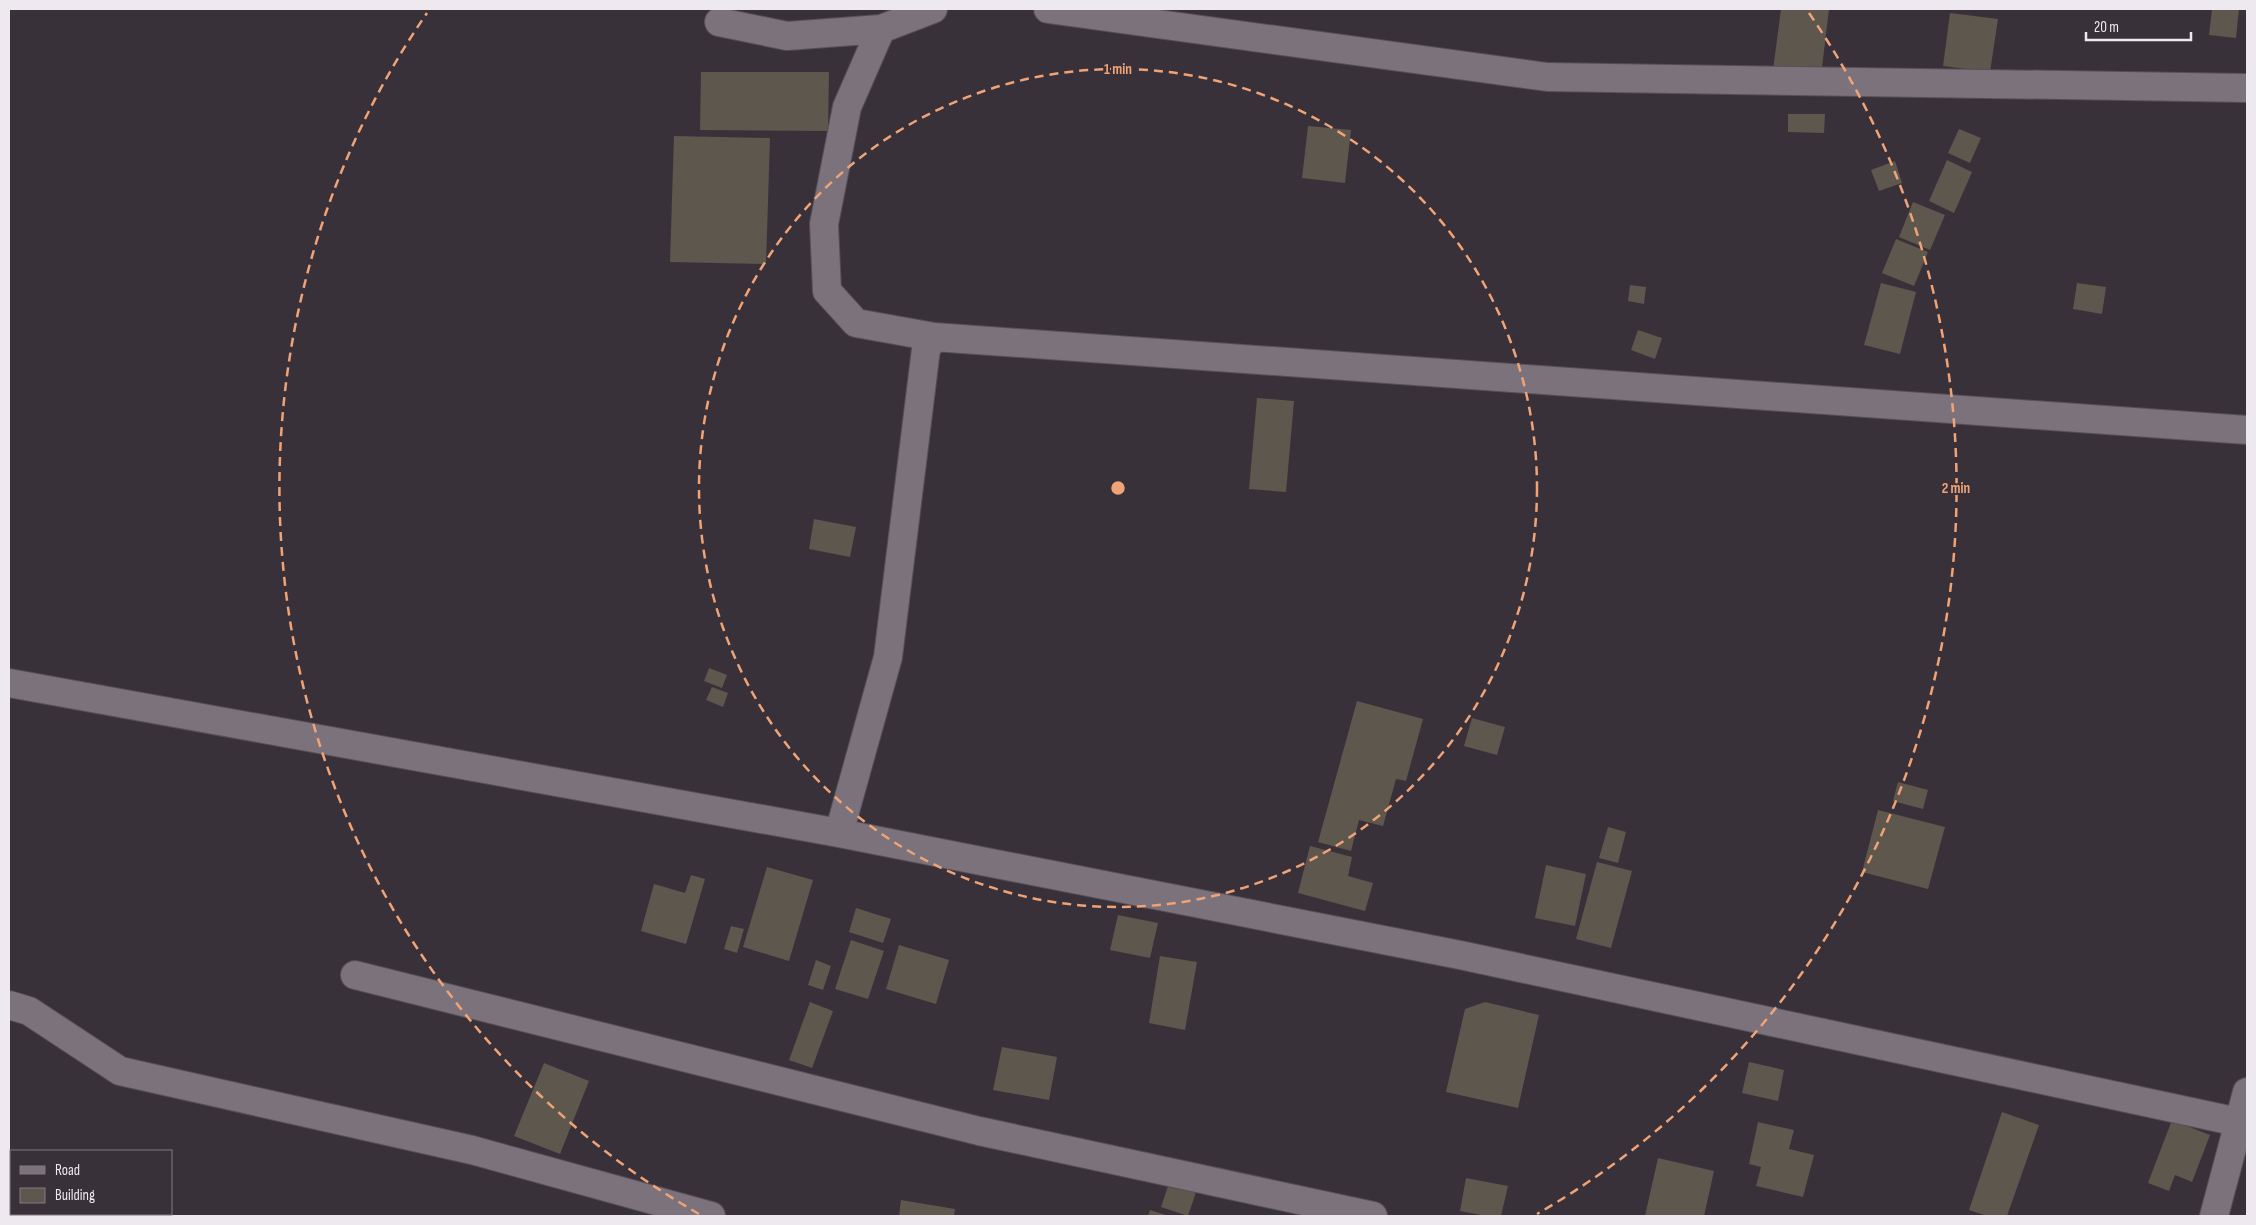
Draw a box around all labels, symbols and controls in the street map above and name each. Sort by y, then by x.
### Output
scale bar [2086,10,2191,42]
text: 20 m [2094,18,2119,37]
text: 1 min [1104,60,1132,79]
centre of rings [1109,479,1127,497]
text: 2 min [1942,479,1970,498]
legend [10,1150,172,1215]
text: Road [55,1161,80,1180]
text: Building [55,1186,95,1205]

